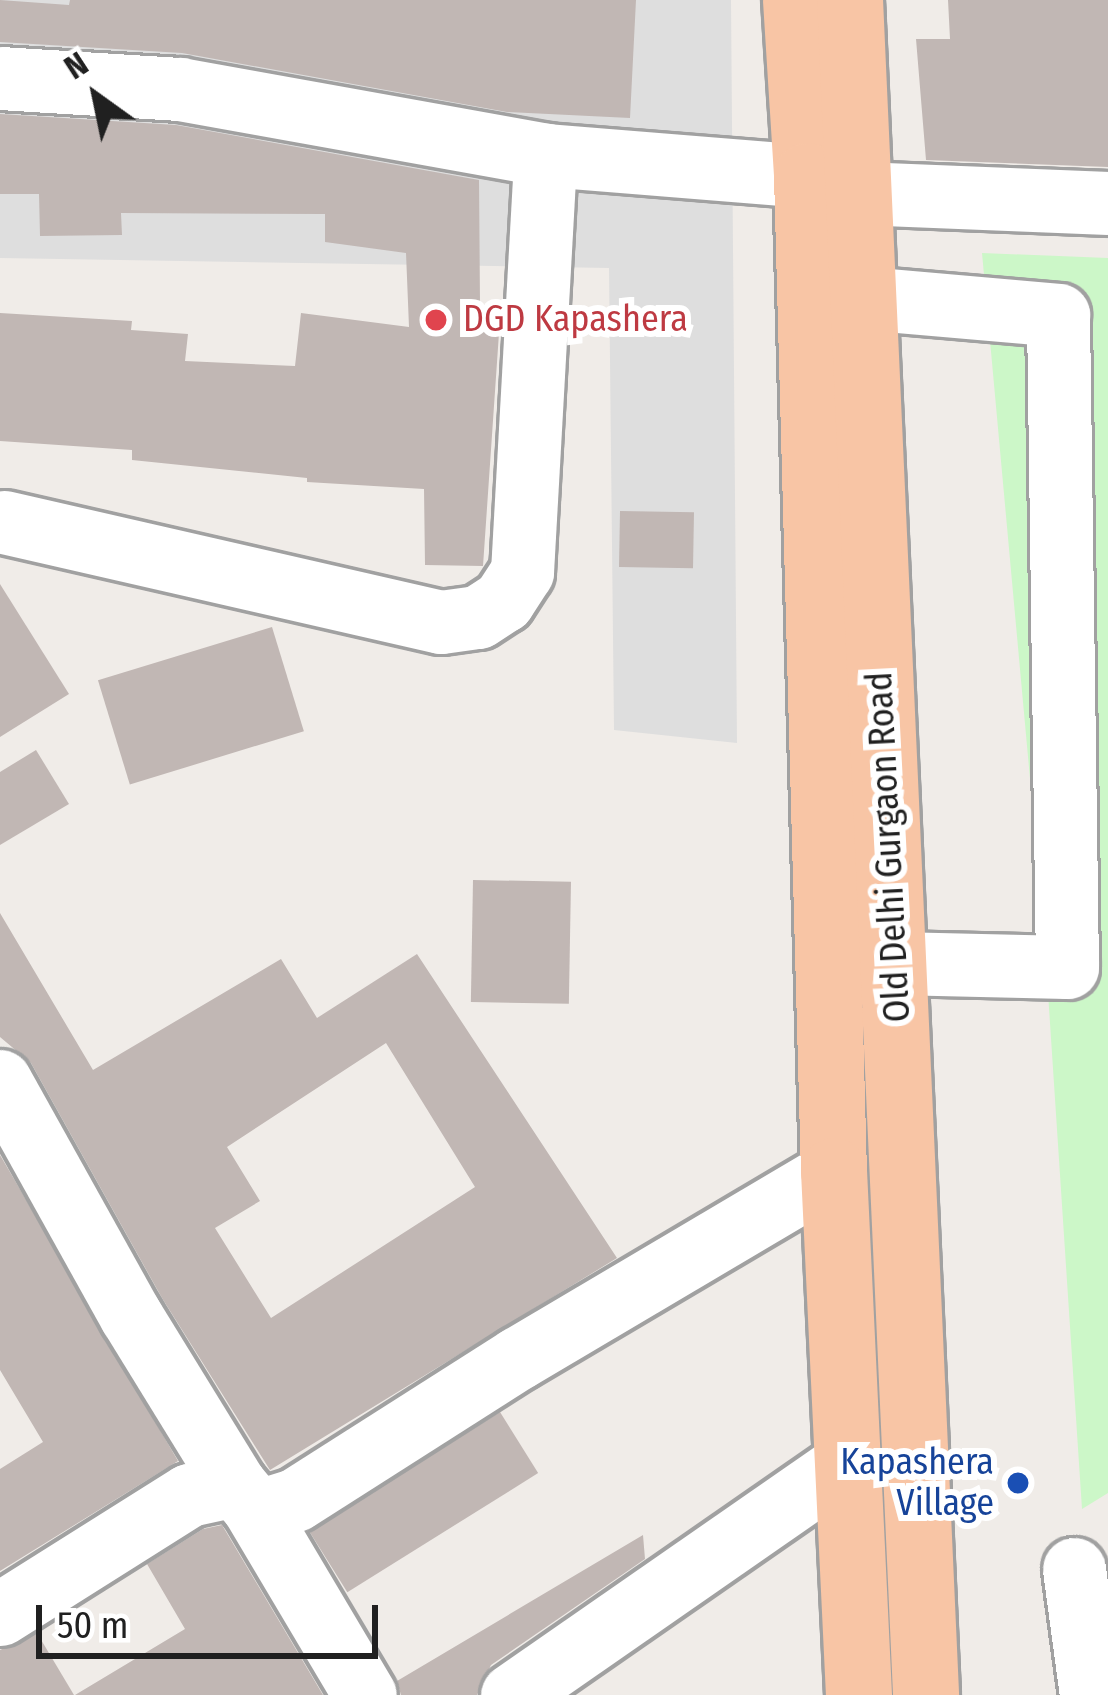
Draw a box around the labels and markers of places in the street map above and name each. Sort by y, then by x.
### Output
place label: DGD Kapashera [463,298,688,342]
marker: DGD Kapashera [420,304,452,336]
place label: Kapashera Village [840,1440,994,1525]
marker: Kapashera Village [1005,1470,1031,1496]

